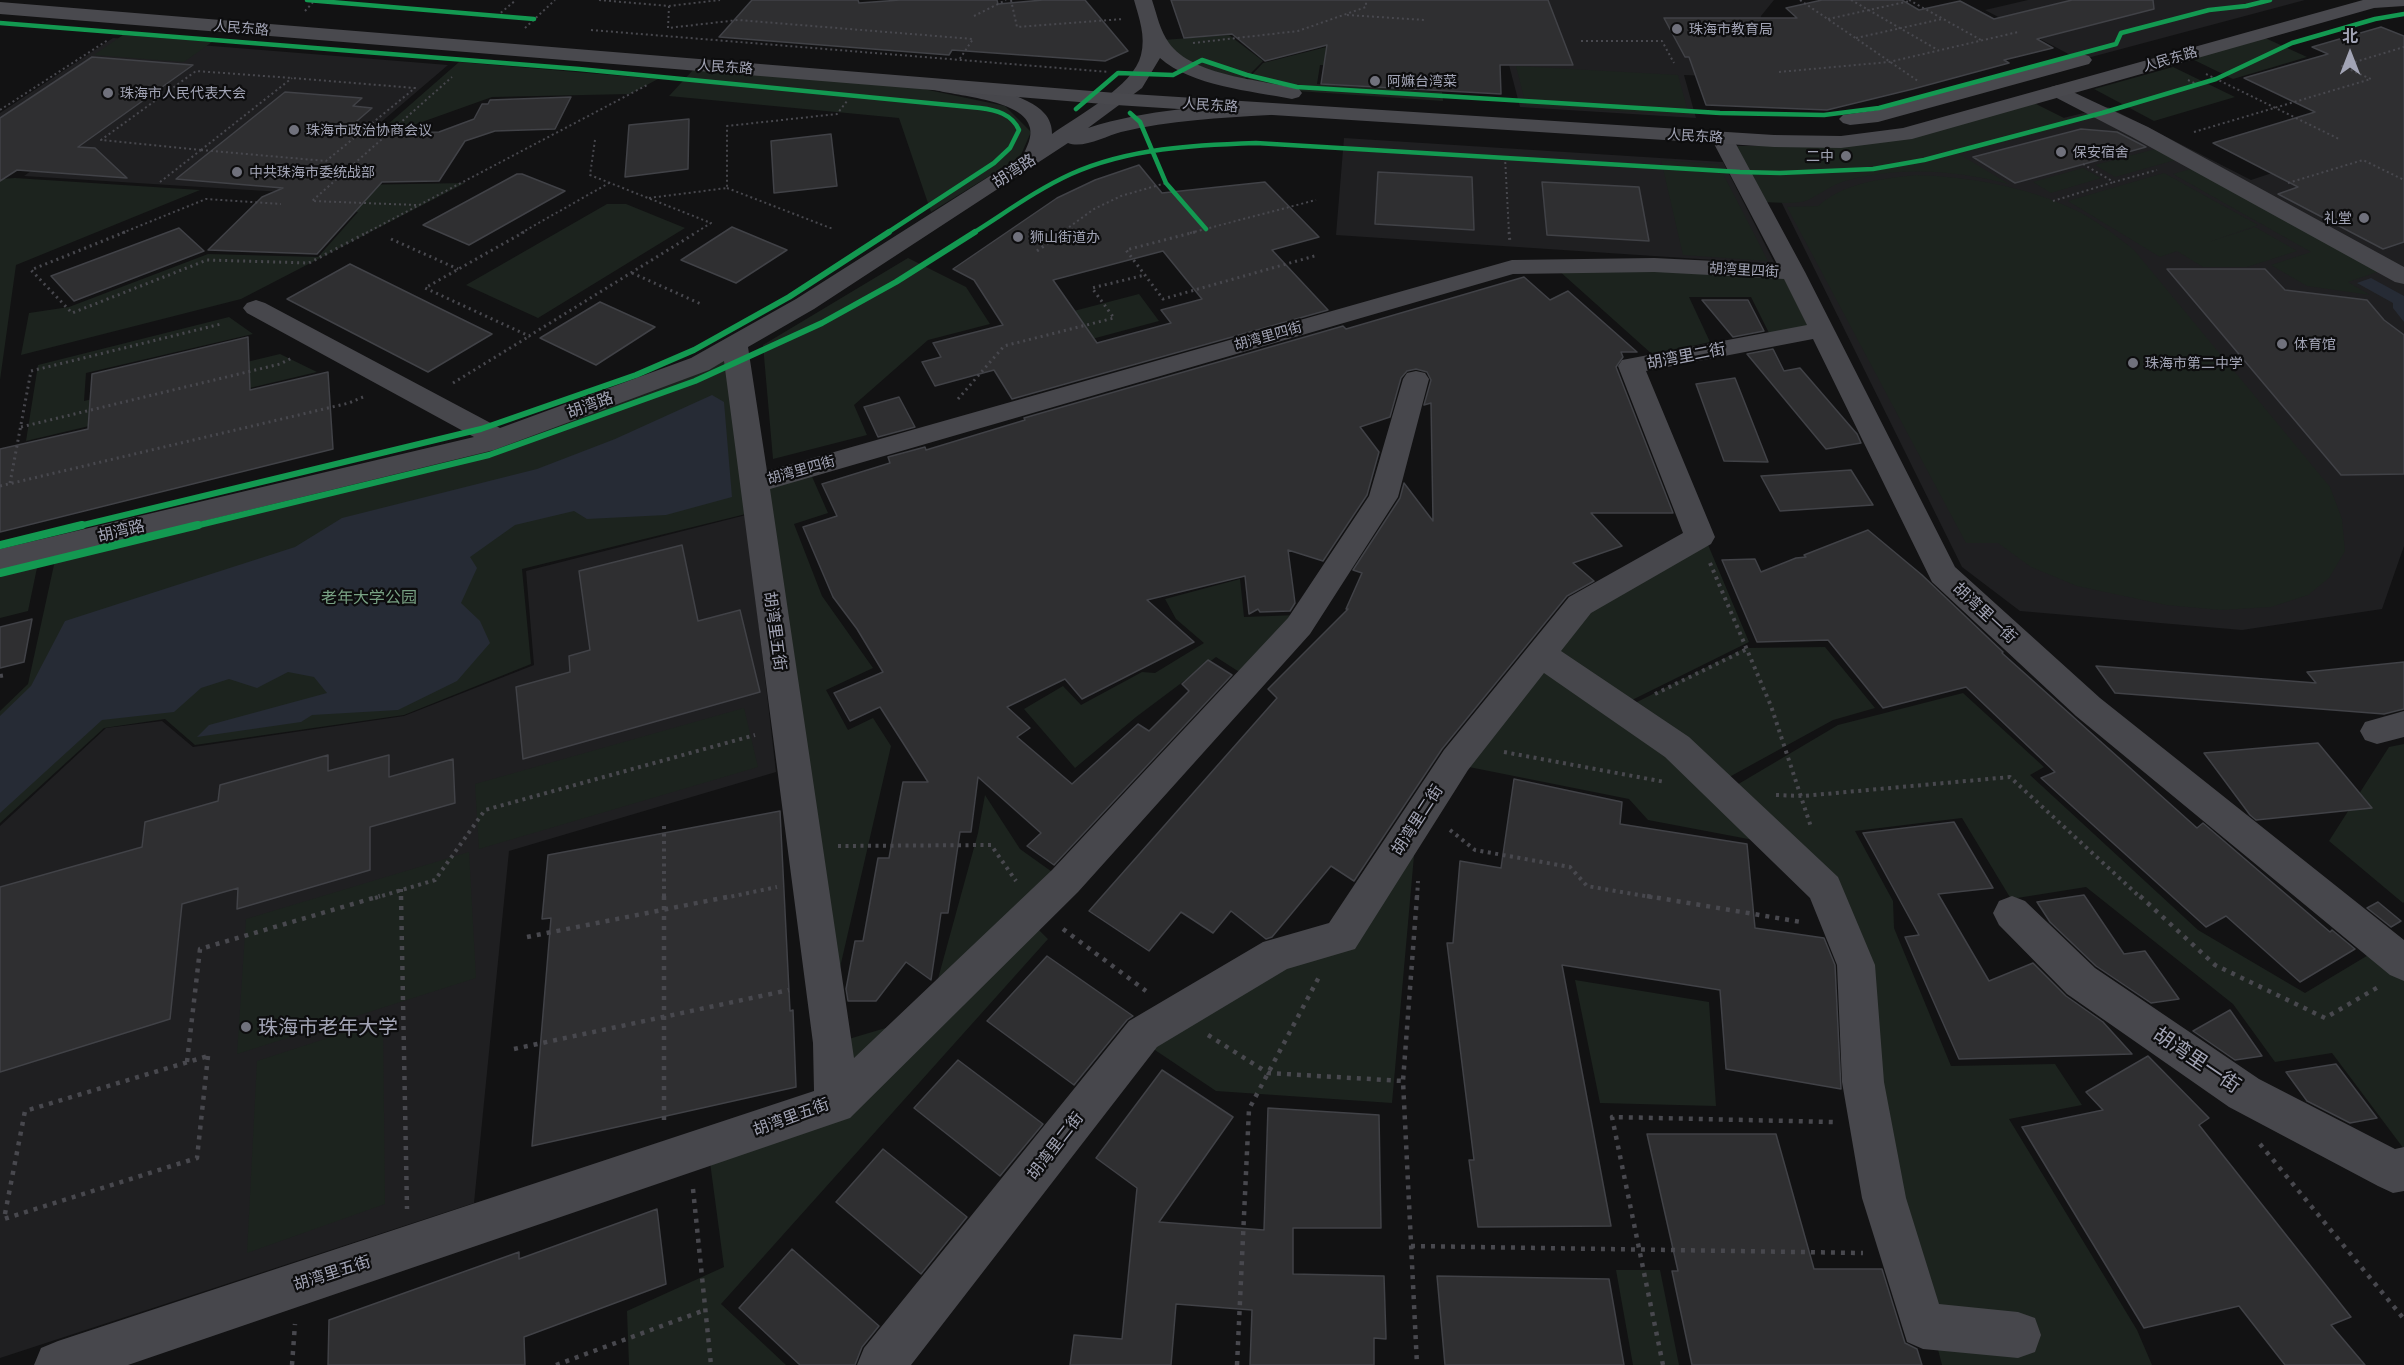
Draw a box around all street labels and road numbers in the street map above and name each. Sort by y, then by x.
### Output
street label: 人民东路 [212,17,270,39]
street label: 人民东路 [2141,43,2199,75]
street label: 人民东路 [696,57,754,77]
street label: 人民东路 [1181,95,1239,115]
street label: 人民东路 [1666,126,1724,146]
street label: 胡湾路 [989,150,1039,192]
street label: 胡湾里四街 [1709,260,1779,280]
street label: 胡湾里四街 [1232,318,1304,354]
street label: 胡湾里二街 [1645,339,1727,373]
street label: 胡湾路 [564,388,616,422]
street label: 胡湾里四街 [765,452,837,488]
street label: 胡湾路 [95,516,147,546]
street label: 胡湾里一街 [1949,579,2021,647]
street label: 胡湾里五街 [760,590,790,672]
street label: 胡湾里二街 [1387,781,1447,859]
street label: 胡湾里一街 [2149,1022,2245,1098]
street label: 胡湾里五街 [750,1094,832,1140]
street label: 胡湾里二街 [1023,1109,1087,1183]
street label: 胡湾里五街 [291,1252,373,1294]

